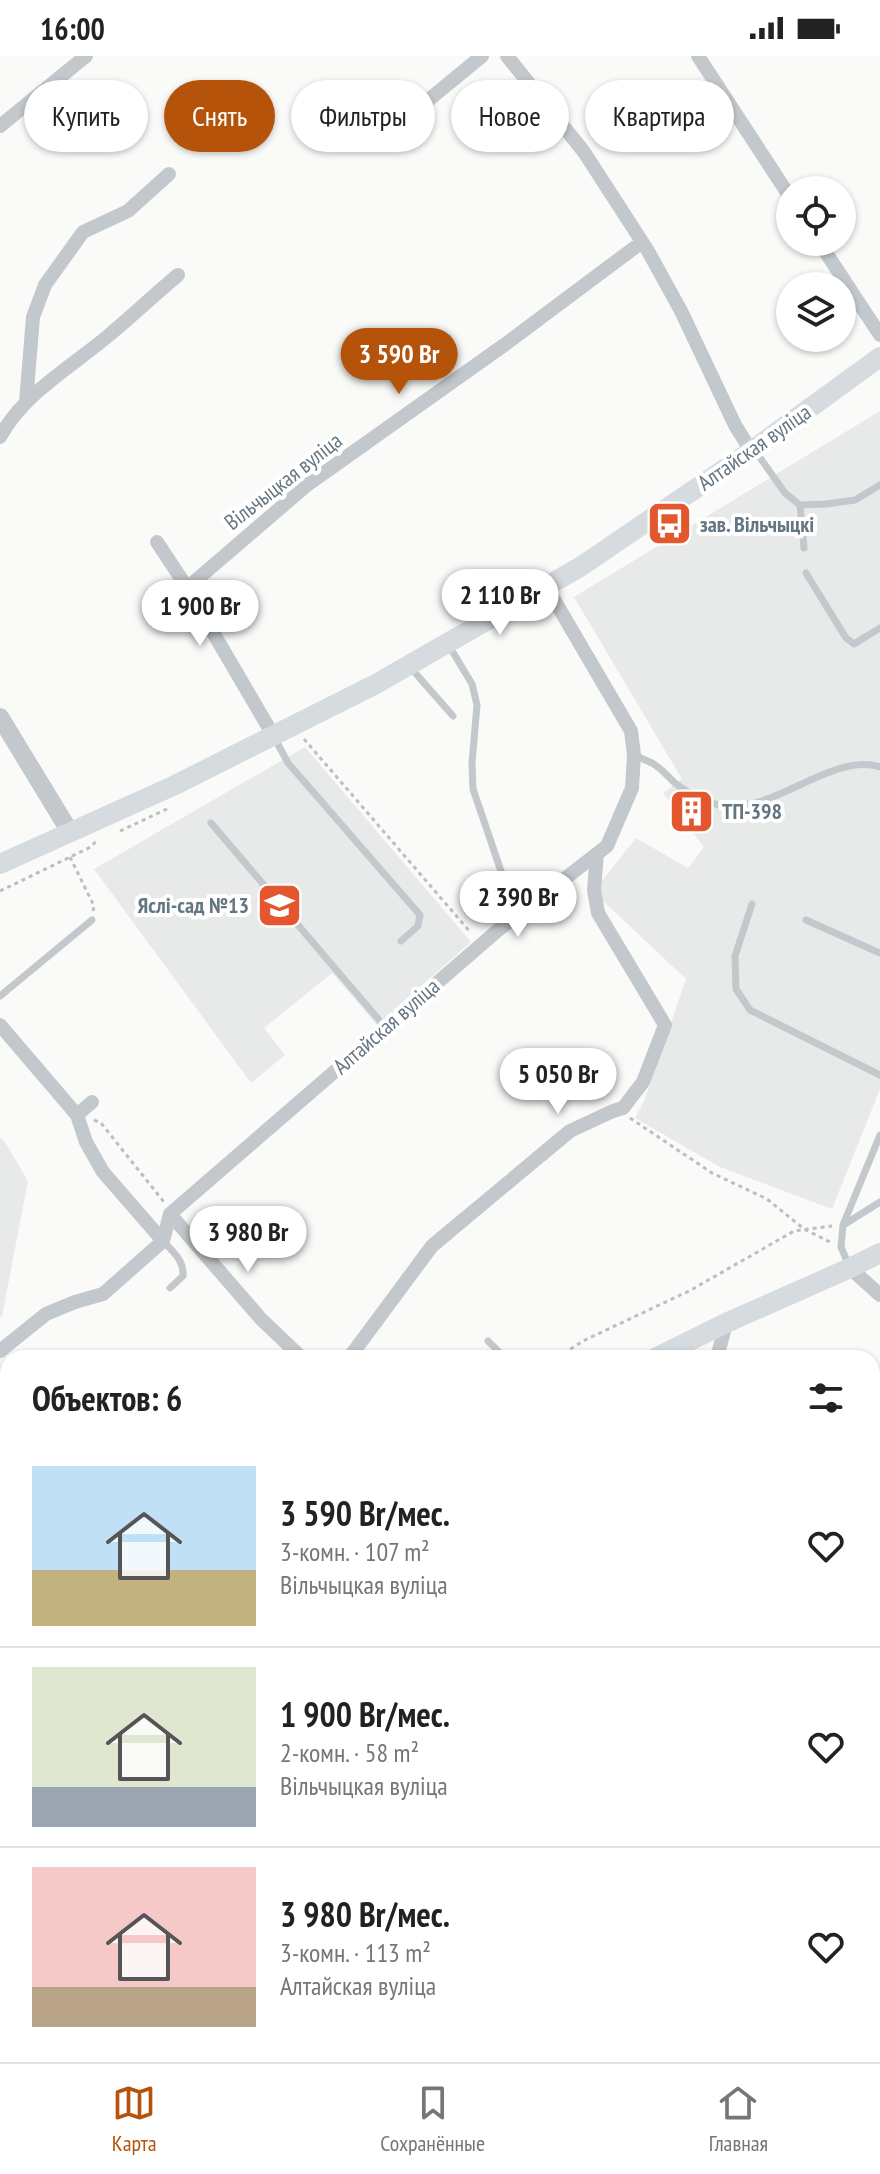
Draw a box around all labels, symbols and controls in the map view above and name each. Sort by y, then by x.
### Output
text: 16:00 [40,9,105,48]
chip: Купить [24,80,148,152]
chip: Снять [164,80,275,152]
chip: Фильтры [291,80,435,152]
chip: Новое [451,80,569,152]
chip: Квартира [585,80,734,152]
map controls [776,176,856,352]
button: locate [776,176,856,256]
button: layers [776,272,856,352]
pin: 3 590 Br [316,328,482,396]
text: 3 590 Br [359,337,439,370]
street label: Алтайская вуліца [692,398,816,496]
street label: Вільчыцкая вуліца [219,426,347,536]
bus stop icon: зав. Вільчыцкі [645,500,693,548]
place label: зав. Вільчыцкі [700,510,814,538]
pin: 2 110 Br [417,569,583,637]
text: 2 110 Br [460,578,540,611]
pin: 1 900 Br [117,580,283,648]
text: 1 900 Br [160,589,240,622]
building icon: ТП-398 [667,787,715,835]
place label: ТП-398 [722,797,782,825]
pin: 2 390 Br [435,871,601,939]
text: 2 390 Br [478,880,558,913]
school or university icon: Яслі-сад №13 [256,881,304,929]
place label: Яслі-сад №13 [137,891,249,919]
street label: Алтайская вуліца [327,972,445,1080]
pin: 5 050 Br [475,1048,641,1116]
text: 5 050 Br [518,1057,598,1090]
pin: 3 980 Br [165,1206,331,1274]
text: 3 980 Br [208,1215,288,1248]
text: Объектов: 6 [32,1376,182,1420]
icon: filters [804,1376,848,1420]
text: 3 590 Br/мес. [280,1491,450,1535]
icon: home [96,1498,192,1594]
icon: heart [804,1524,848,1568]
text: 3-комн. · 107 m² [280,1535,430,1568]
text: Вільчыцкая вуліца [280,1568,448,1601]
text: 1 900 Br/мес. [280,1692,450,1736]
icon: home [96,1699,192,1795]
icon: heart [804,1725,848,1769]
text: 2-комн. · 58 m² [280,1736,419,1769]
text: Вільчыцкая вуліца [280,1769,448,1802]
text: 3 980 Br/мес. [280,1892,450,1936]
icon: home [96,1899,192,1995]
icon: heart [804,1925,848,1969]
text: 3-комн. · 113 m² [280,1936,431,1969]
text: Алтайская вуліца [280,1969,436,2002]
tab: Карта [112,2081,157,2157]
tab: Сохранённые [380,2081,485,2157]
tab: Главная [709,2081,768,2157]

